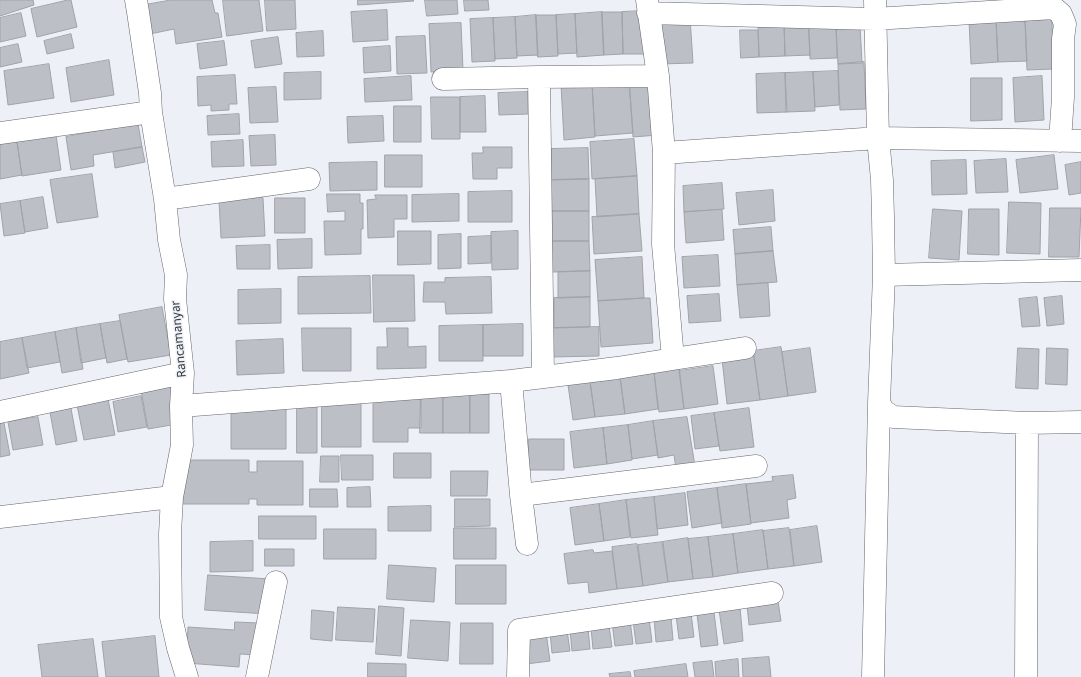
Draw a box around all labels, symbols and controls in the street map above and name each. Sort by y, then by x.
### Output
street label: Rancamanyar [168,300,190,378]

